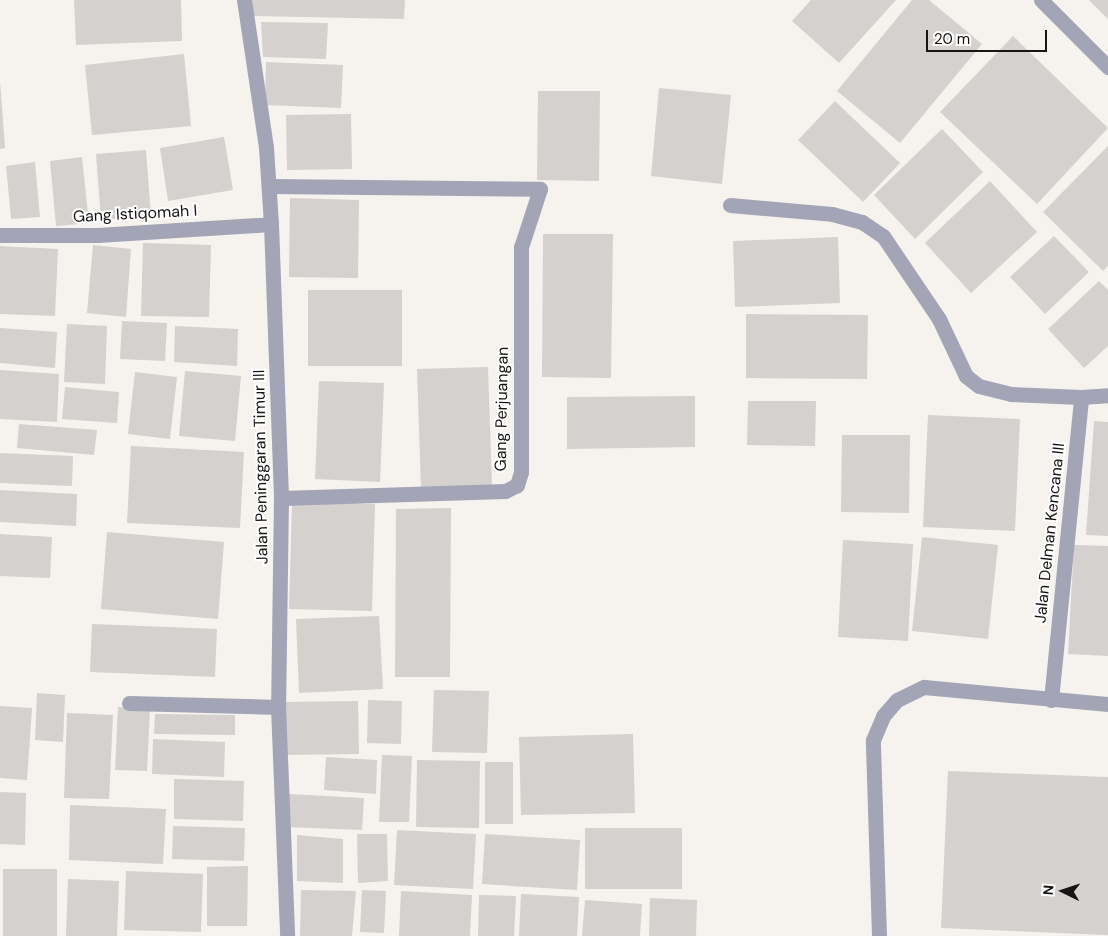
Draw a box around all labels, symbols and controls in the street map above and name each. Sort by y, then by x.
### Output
scale bar [928,20,1049,52]
text: 20 m [934,29,970,49]
street label: Gang Istiqomah I [72,201,198,227]
street label: Gang Perjuangan [491,346,513,472]
street label: Jalan Peninggaran Timur III [250,369,272,565]
street label: Jalan Delman Kencana III [1031,442,1069,624]
north arrow [1038,866,1088,916]
text: N [1039,884,1057,896]

